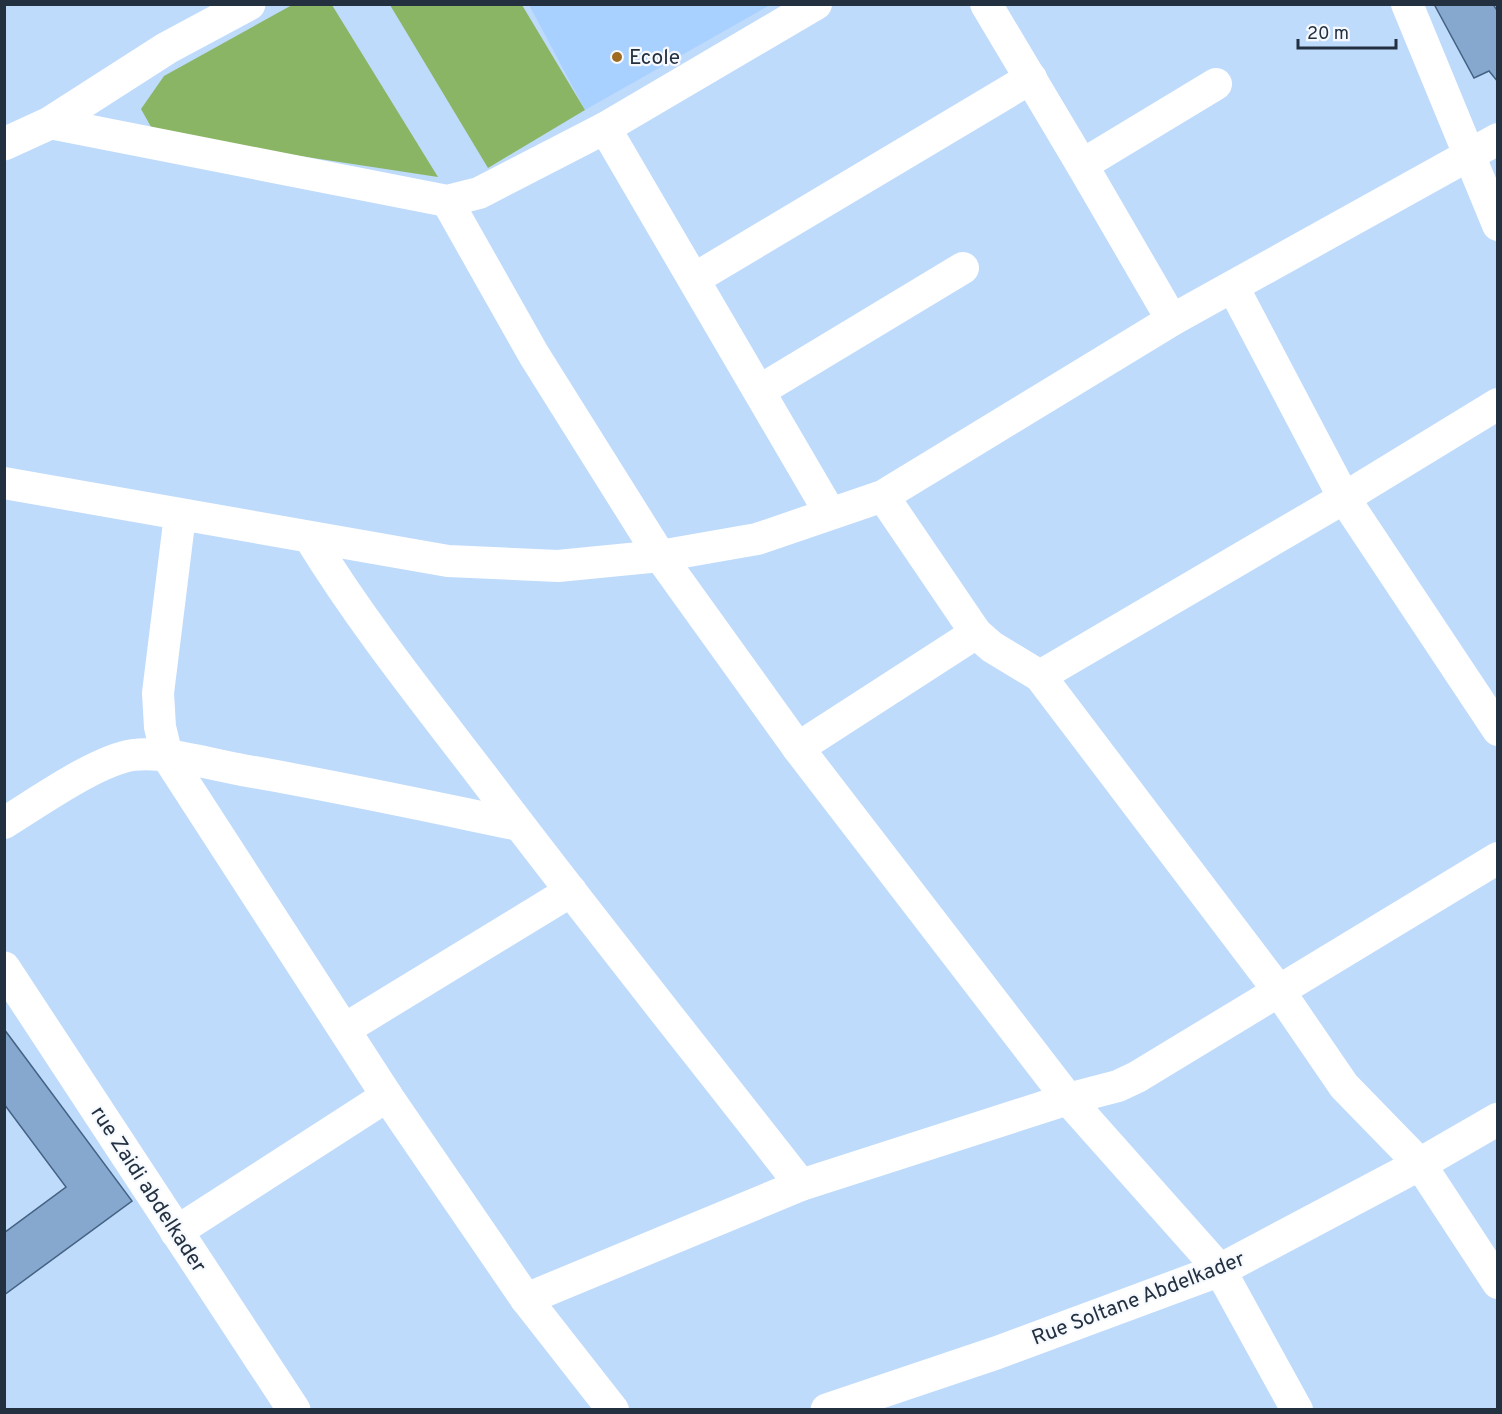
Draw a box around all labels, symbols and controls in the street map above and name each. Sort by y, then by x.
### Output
scale bar [1298,12,1396,50]
text: 20 m [1307,23,1349,46]
place label: Ecole [629,45,680,72]
marker: Ecole [610,50,624,64]
street label: rue Zaidi abdelkader [84,1101,212,1278]
street label: Rue Soltane Abdelkader [1028,1246,1249,1353]

